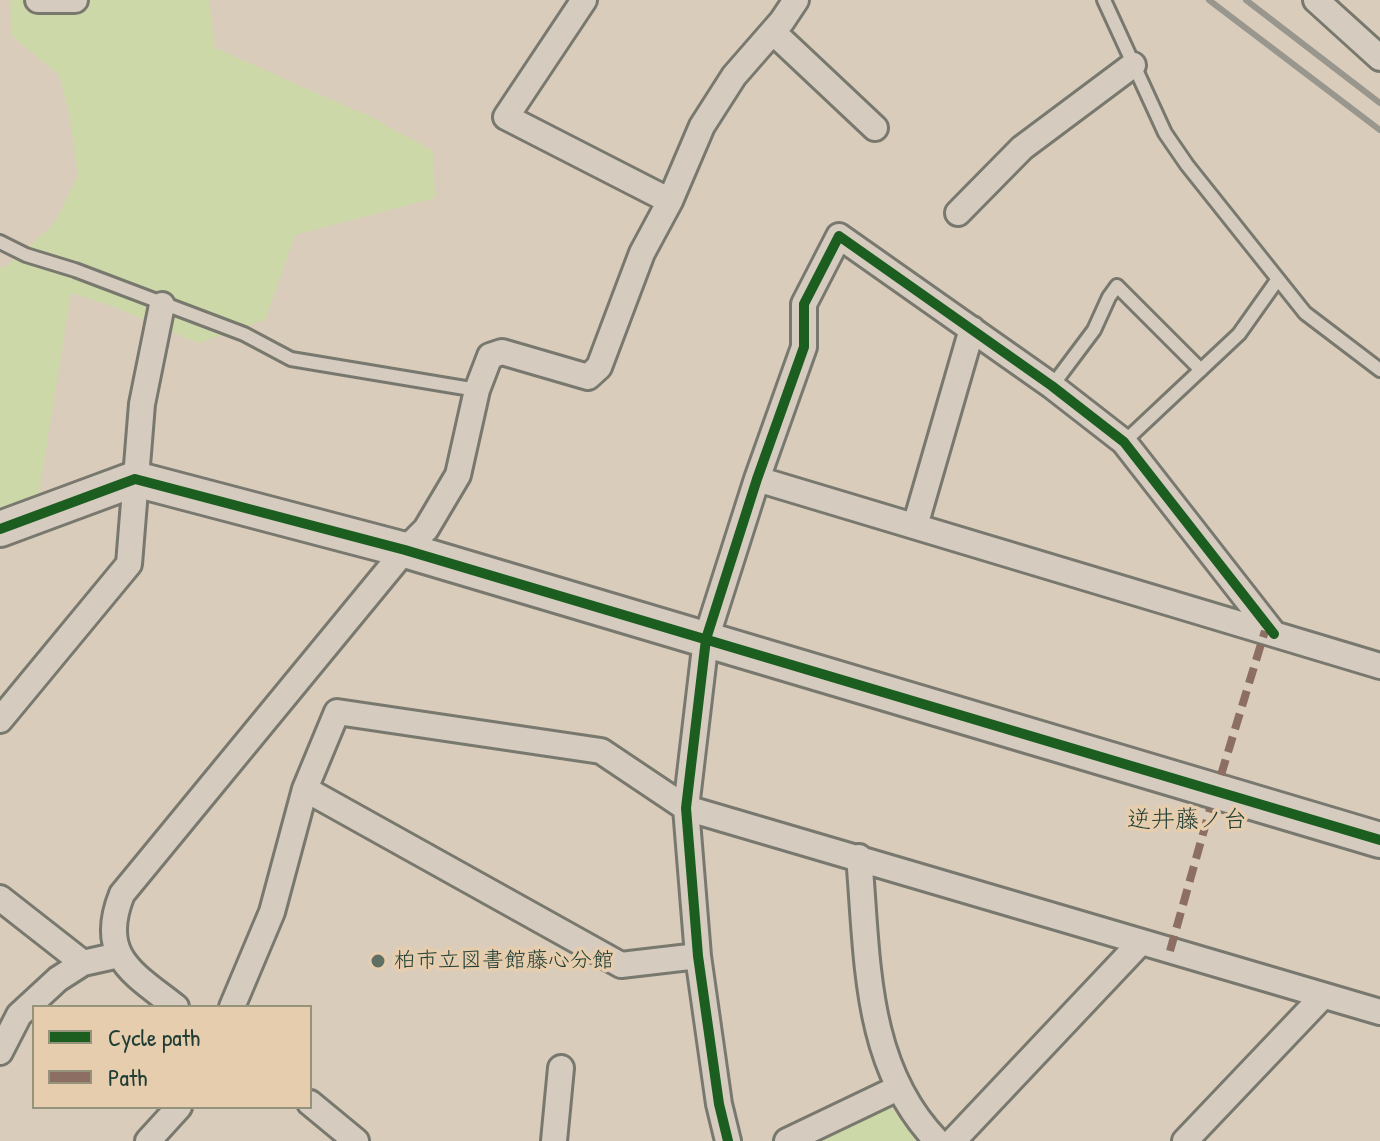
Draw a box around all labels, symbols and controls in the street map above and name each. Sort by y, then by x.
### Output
district label: 逆井藤ノ台 [1127,807,1247,835]
place label: 柏市立図書館藤心分館 [394,948,614,974]
marker: 柏市立図書館藤心分館 [369,952,387,970]
legend [32,1005,312,1109]
text: Cycle path [108,1021,200,1053]
text: Path [108,1061,147,1093]

